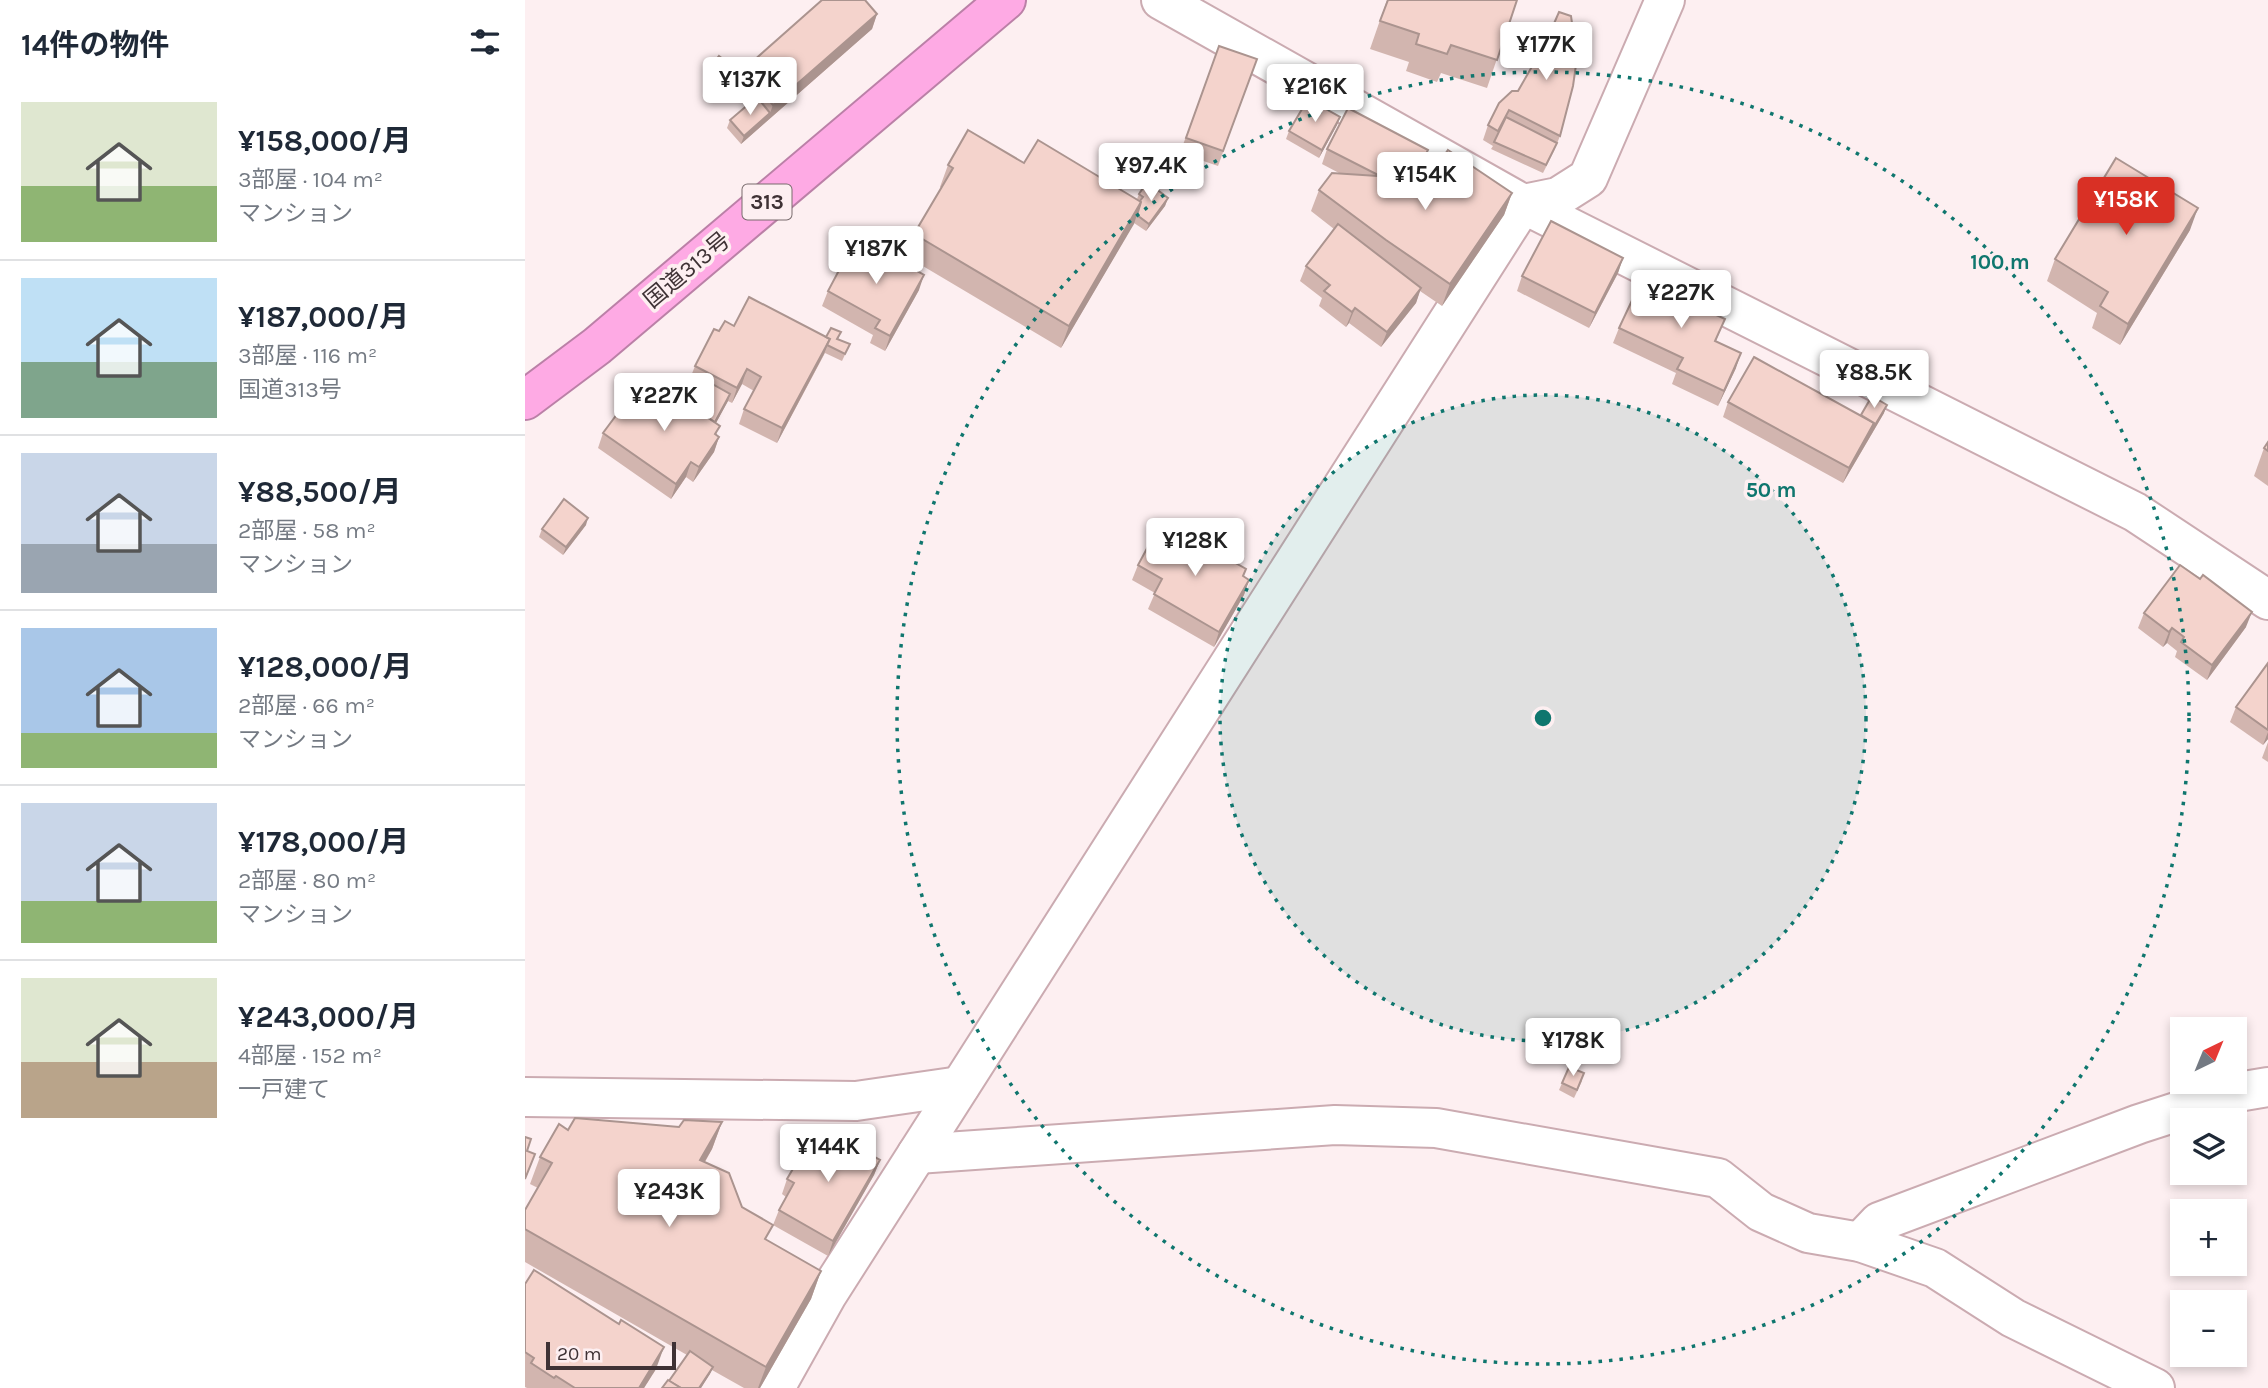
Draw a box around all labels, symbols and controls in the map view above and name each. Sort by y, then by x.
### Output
pin: ¥177K [1497,22,1595,82]
icon: filters [466,23,504,61]
text: 14件の物件 [21,27,170,63]
text: ¥177K [1516,31,1576,58]
pin: ¥137K [701,58,799,117]
pin: ¥216K [1266,64,1364,124]
text: ¥137K [719,66,781,93]
text: ¥216K [1283,73,1347,100]
text: ¥158,000/月 [238,123,412,159]
icon: home [77,130,161,214]
pin: ¥97.4K [1094,144,1208,203]
text: ¥97.4K [1115,152,1187,179]
pin: ¥154K [1376,152,1474,212]
text: ¥154K [1393,161,1457,188]
text: 3部屋 · 104 m² [238,166,383,193]
pin: ¥158K [2077,177,2175,237]
road number: 313 [743,184,791,220]
text: ¥158K [2094,186,2159,213]
text: マンション [238,200,353,227]
street label: 国道313号 [639,226,735,314]
pin: ¥187K [827,226,925,286]
text: ¥187K [844,235,908,262]
text: 100 m [1970,250,2030,274]
pin: ¥227K [1632,270,1730,330]
text: ¥227K [1647,279,1715,306]
text: ¥187,000/月 [238,299,409,335]
icon: home [77,306,161,390]
text: 3部屋 · 116 m² [238,342,377,369]
pin: ¥88.5K [1817,350,1931,410]
text: ¥88.5K [1836,359,1912,386]
pin: ¥227K [615,374,713,433]
text: 国道313号 [238,376,342,403]
text: ¥227K [630,382,698,409]
text: ¥88,500/月 [238,474,402,510]
text: 50 m [1746,478,1796,502]
icon: home [77,481,161,565]
text: 2部屋 · 58 m² [238,517,376,544]
pin: ¥128K [1146,518,1244,578]
text: ¥128K [1162,527,1228,554]
text: マンション [238,551,353,578]
text: ¥128,000/月 [238,649,413,685]
icon: home [77,656,161,740]
text: 2部屋 · 66 m² [238,692,375,719]
centre of rings [1531,706,1555,730]
text: マンション [238,726,353,753]
text: ¥178,000/月 [238,824,409,860]
icon: home [77,831,161,915]
text: 2部屋 · 80 m² [238,867,376,894]
text: マンション [238,901,353,928]
text: ¥243,000/月 [238,999,419,1035]
icon: home [77,1006,161,1090]
north arrow [2170,1017,2247,1094]
map controls [2170,1017,2247,1367]
pin: ¥178K [1524,1018,1622,1078]
text: ¥178K [1541,1027,1605,1054]
text: 4部屋 · 152 m² [238,1042,382,1069]
text: 一戸建て [238,1076,330,1103]
button: layers [2170,1108,2247,1185]
pin: ¥144K [779,1124,877,1184]
text: ¥144K [796,1133,860,1160]
pin: ¥243K [620,1170,718,1229]
text: ¥243K [634,1178,704,1205]
button: + [2170,1199,2247,1276]
button: − [2170,1290,2247,1367]
scale bar [546,1339,675,1371]
text: 20 m [557,1343,602,1365]

